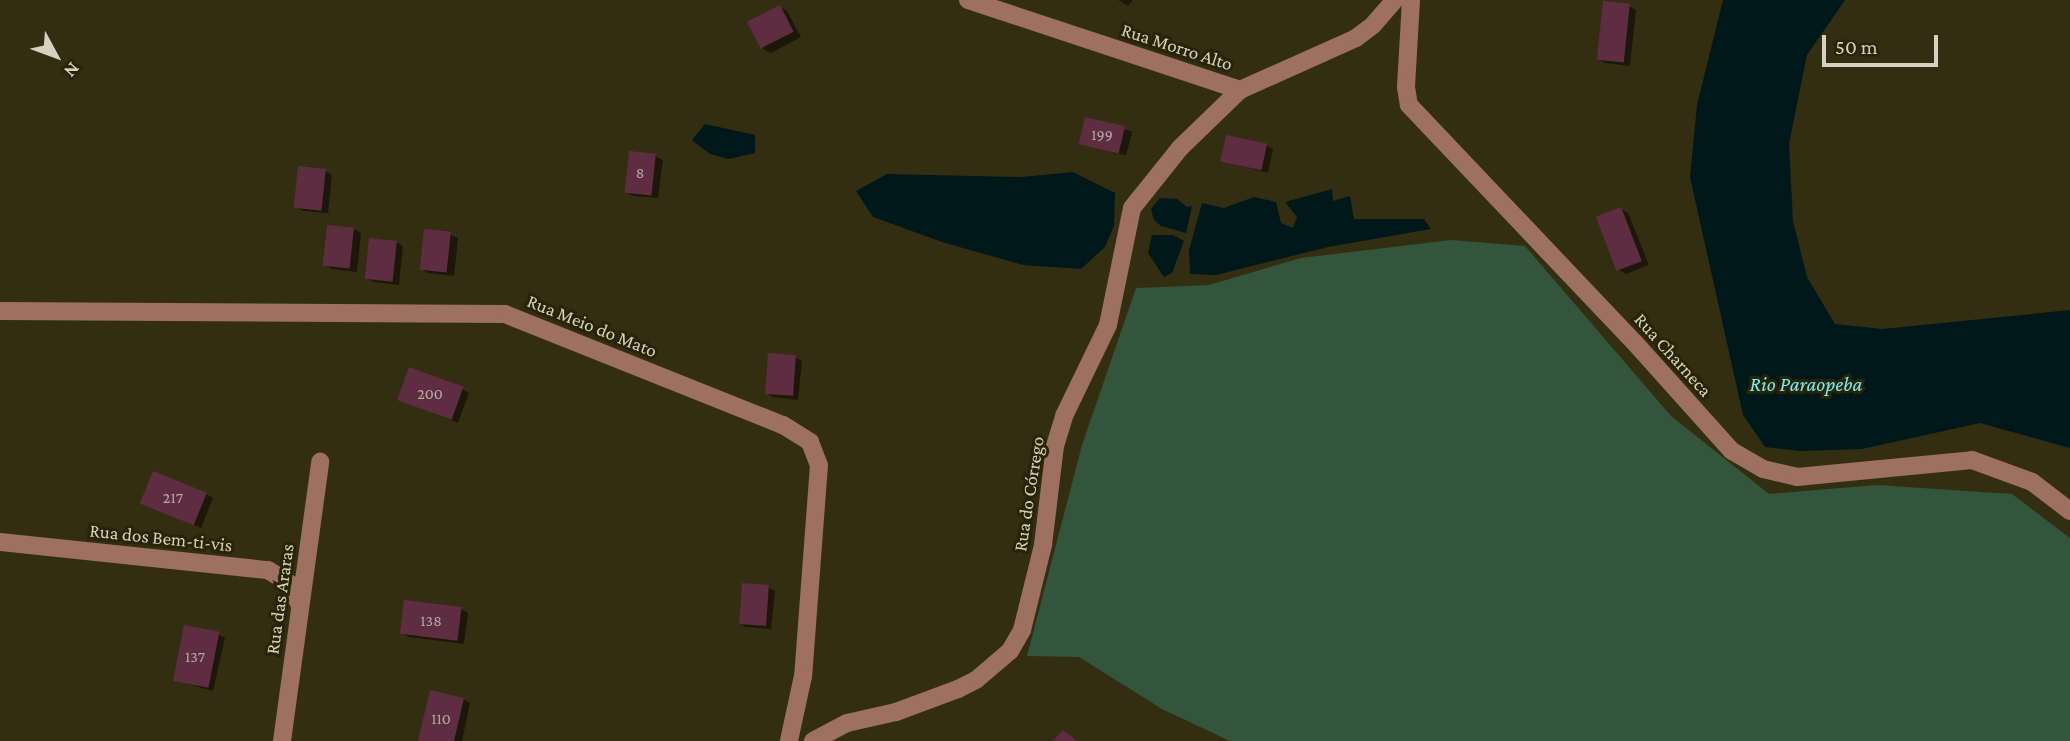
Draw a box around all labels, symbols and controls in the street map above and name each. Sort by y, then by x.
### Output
street label: Rua Morro Alto [1119,18,1235,76]
north arrow [21,21,91,91]
scale bar [1825,21,1940,65]
text: 50 m [1835,35,1878,59]
text: N [60,58,84,82]
house number: 199 [1091,125,1113,145]
house number: 8 [636,163,644,183]
street label: Rua Meio do Mato [524,290,660,362]
street label: Rua Charneca [1629,308,1717,402]
water label: Rio Paraopeba [1750,371,1862,397]
house number: 200 [417,384,443,404]
street label: Rua do Córrego [1009,435,1049,553]
house number: 217 [163,488,183,508]
street label: Rua dos Bem-ti-vis [88,519,234,557]
street label: Rua das Araras [261,542,299,656]
house number: 138 [420,611,442,631]
house number: 137 [185,647,205,667]
house number: 110 [431,709,451,729]

